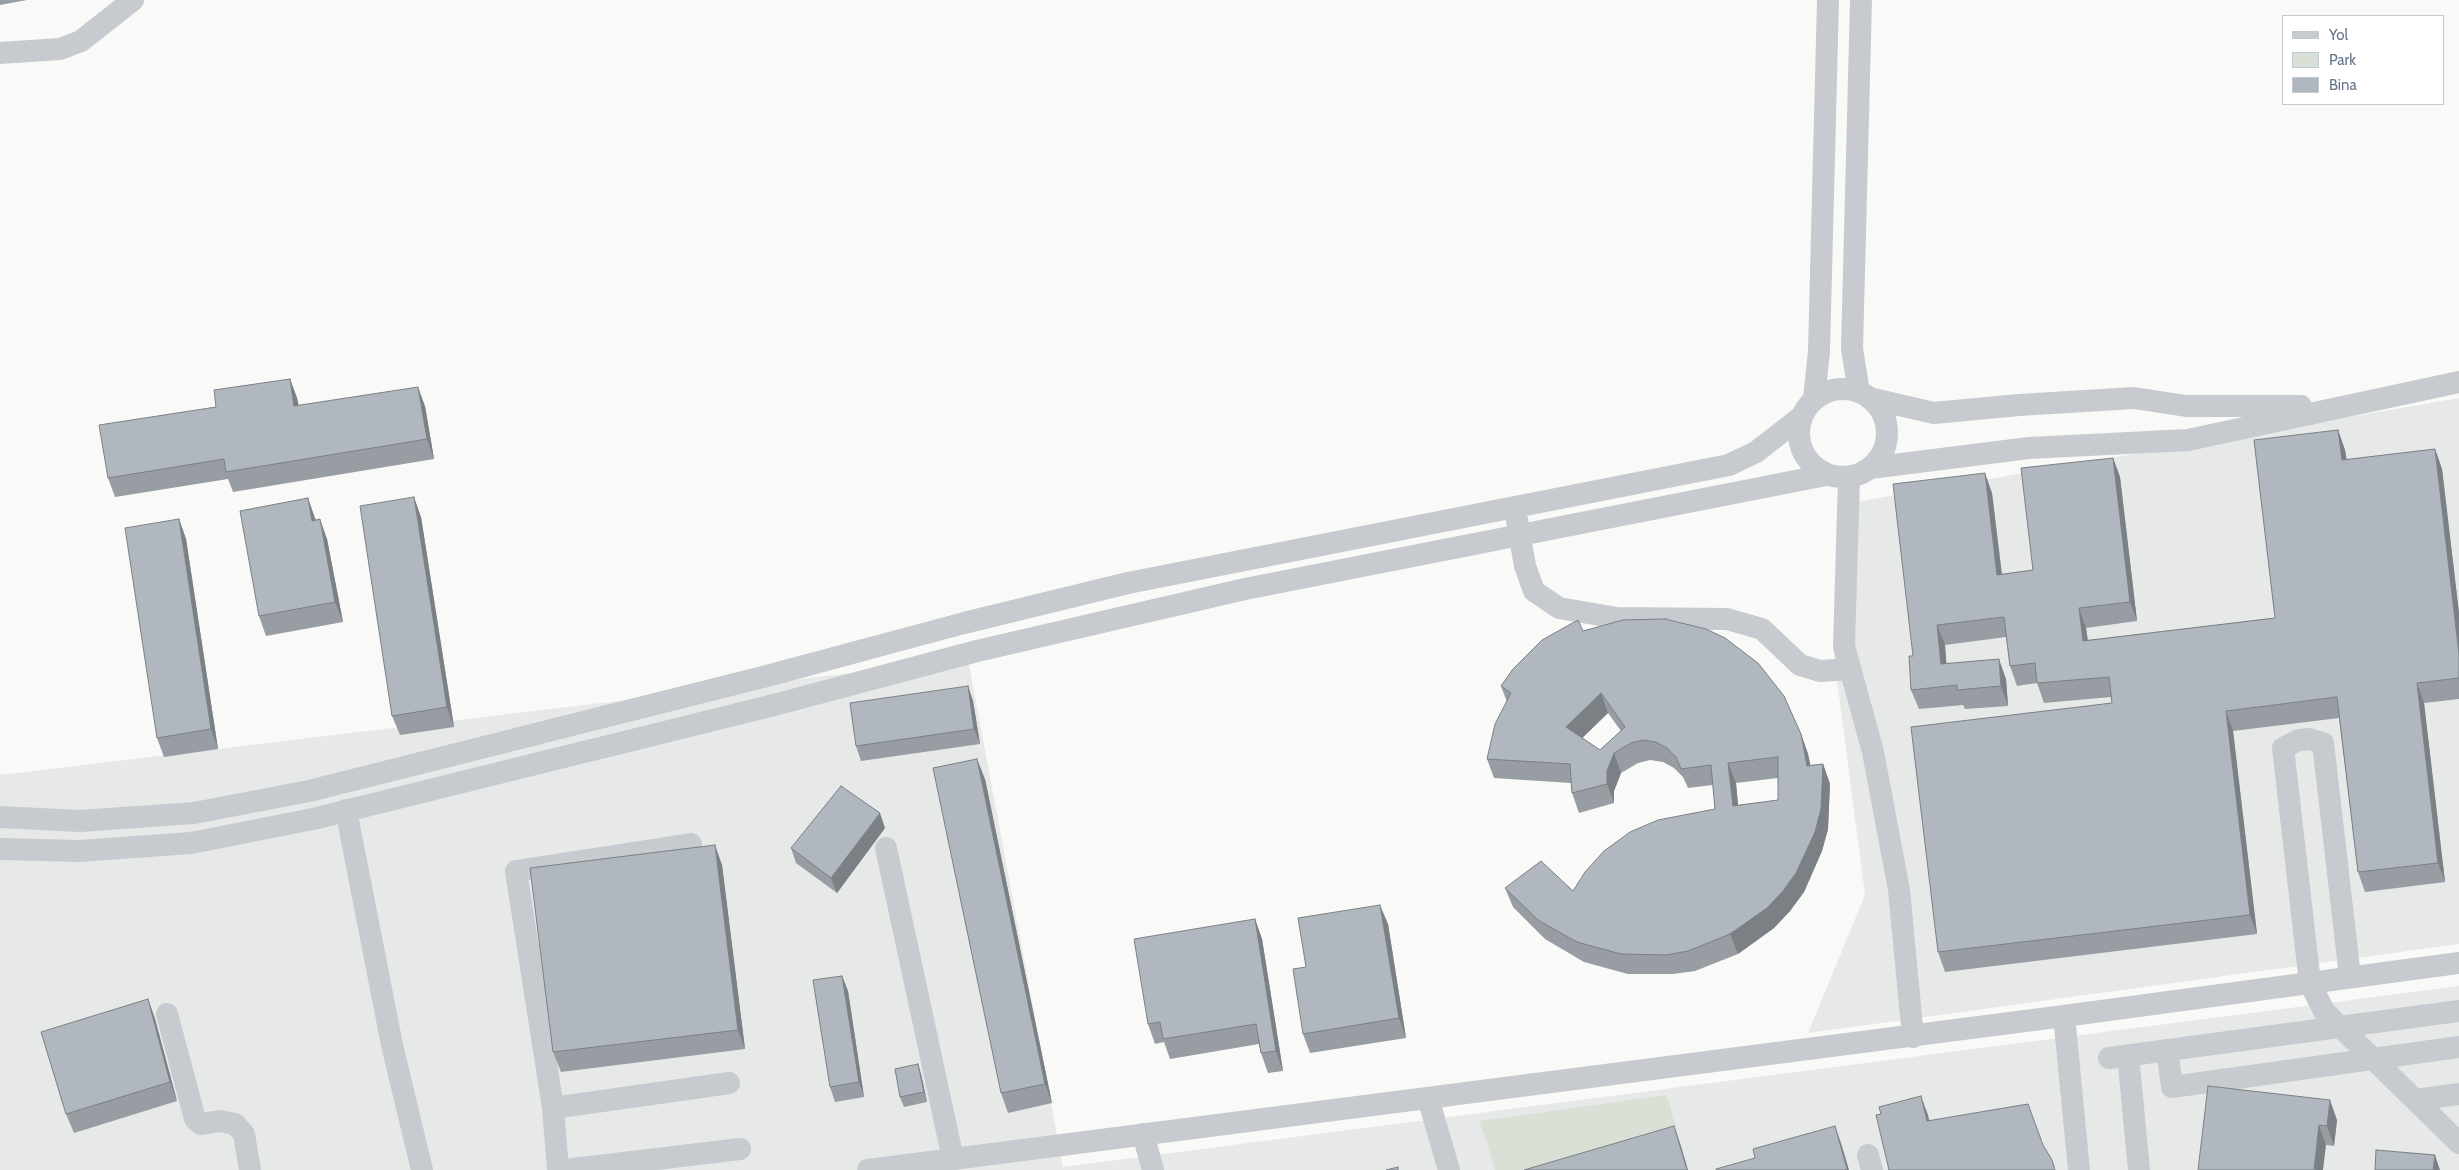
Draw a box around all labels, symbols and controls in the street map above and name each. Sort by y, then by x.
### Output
legend [2282,15,2444,105]
text: Yol [2329,26,2348,44]
text: Park [2329,51,2356,69]
text: Bina [2329,76,2357,94]

